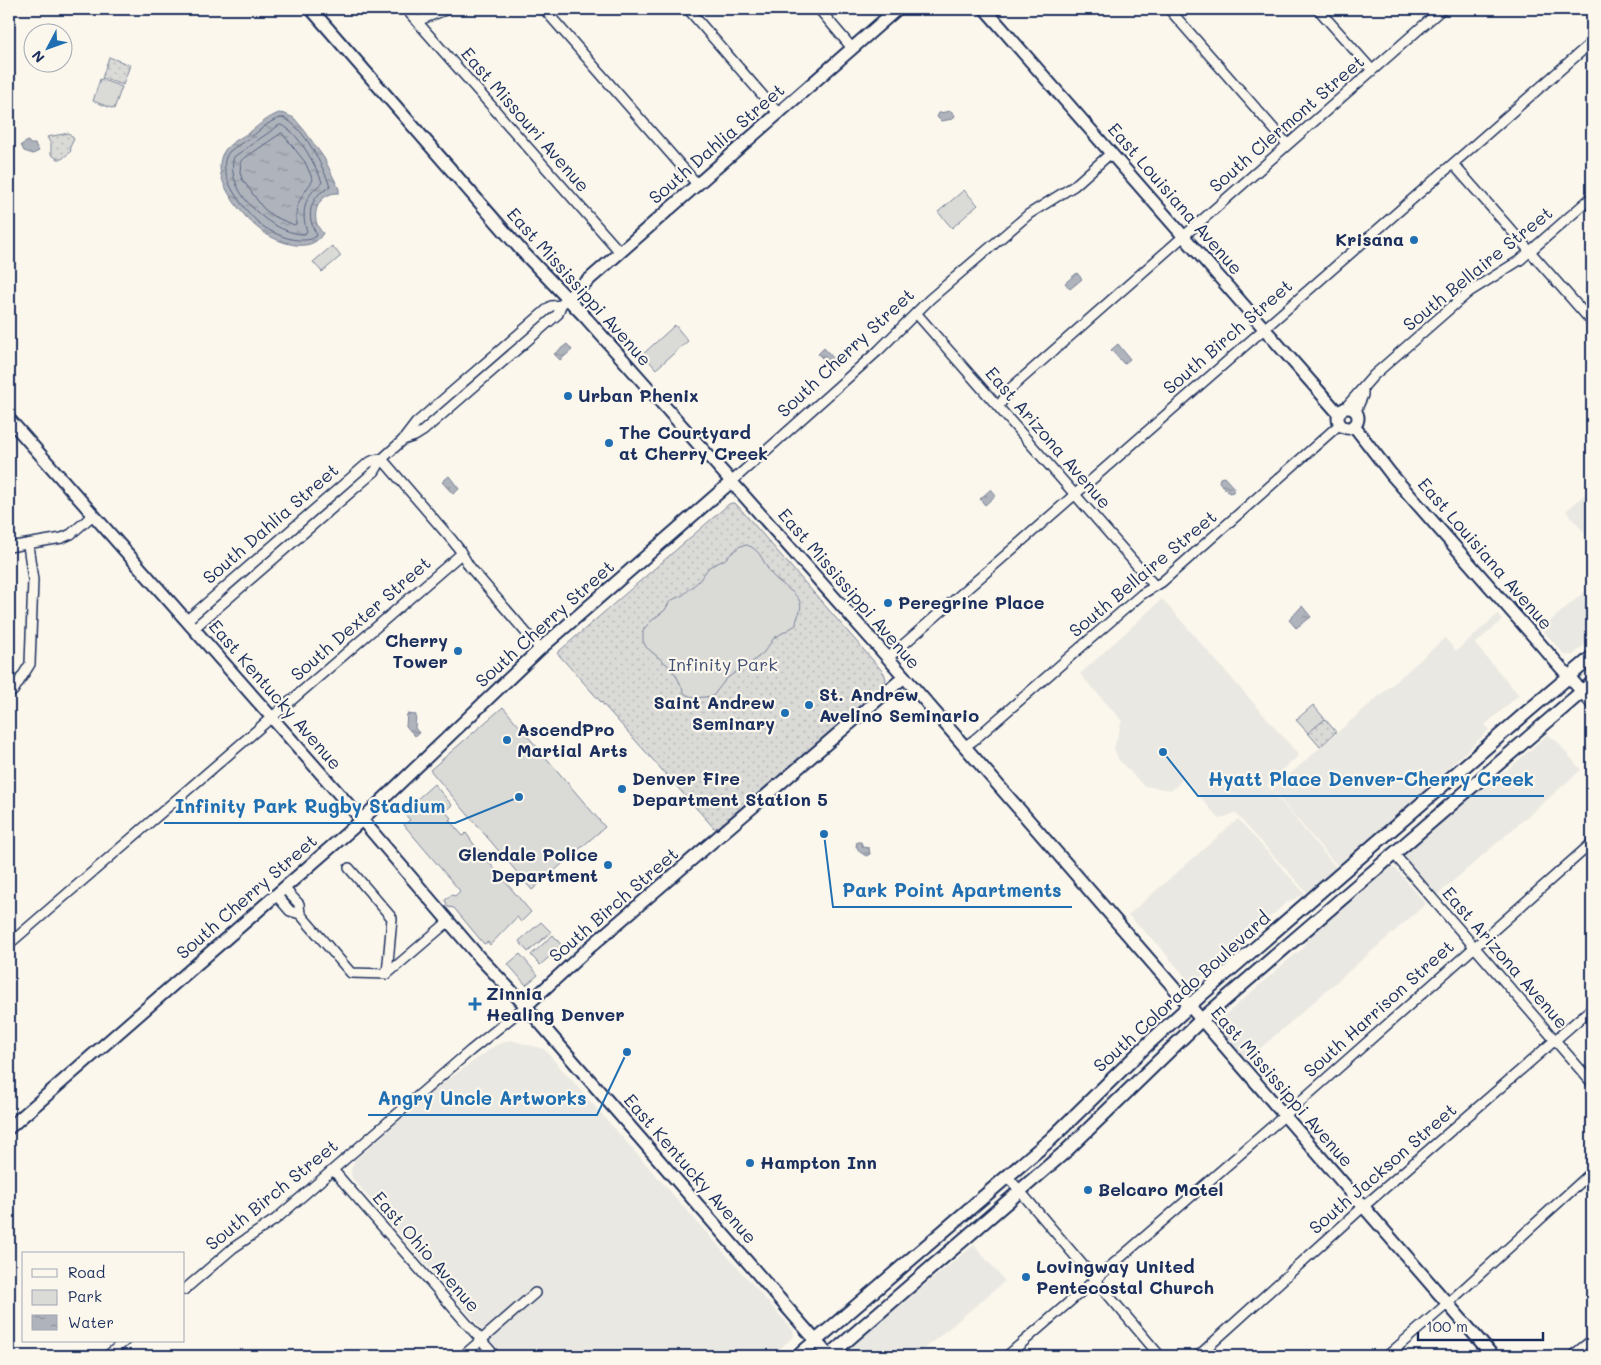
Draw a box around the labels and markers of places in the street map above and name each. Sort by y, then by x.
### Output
place label: Krisana [1335,227,1404,251]
marker: Krisana [1408,234,1420,246]
place label: Urban Phenix [578,383,699,407]
marker: Urban Phenix [562,390,574,402]
place label: The Courtyard at Cherry Creek [619,420,768,465]
marker: The Courtyard at Cherry Creek [603,437,615,449]
place label: Peregrine Place [898,590,1045,614]
marker: Peregrine Place [882,597,894,609]
place label: Cherry Tower [385,628,448,673]
marker: Cherry Tower [452,645,464,657]
place label: St. Andrew Avelino Seminario [819,682,979,727]
place label: Saint Andrew Seminary [654,690,775,735]
marker: St. Andrew Avelino Seminario [803,699,815,711]
marker: Saint Andrew Seminary [779,707,791,719]
place label: AscendPro Martial Arts [517,717,627,762]
marker: AscendPro Martial Arts [501,734,513,746]
callout: Hyatt Place Denver-Cherry Creek [1198,762,1544,796]
place label: Denver Fire Department Station 5 [632,766,828,811]
marker: Denver Fire Department Station 5 [616,783,628,795]
callout: Infinity Park Rugby Stadium [164,789,455,823]
place label: Glendale Police Department [458,842,598,887]
marker: Glendale Police Department [602,859,614,871]
callout: Park Point Apartments [833,873,1072,907]
place label: Zinnia Healing Denver [486,981,625,1026]
marker: Zinnia Healing Denver [468,997,482,1011]
callout: Angry Uncle Artworks [368,1081,597,1115]
place label: Hampton Inn [760,1150,877,1174]
marker: Hampton Inn [744,1157,756,1169]
place label: Belcaro Motel [1098,1177,1223,1201]
marker: Belcaro Motel [1082,1184,1094,1196]
place label: Lovingway United Pentecostal Church [1036,1254,1214,1299]
marker: Lovingway United Pentecostal Church [1020,1271,1032,1283]

